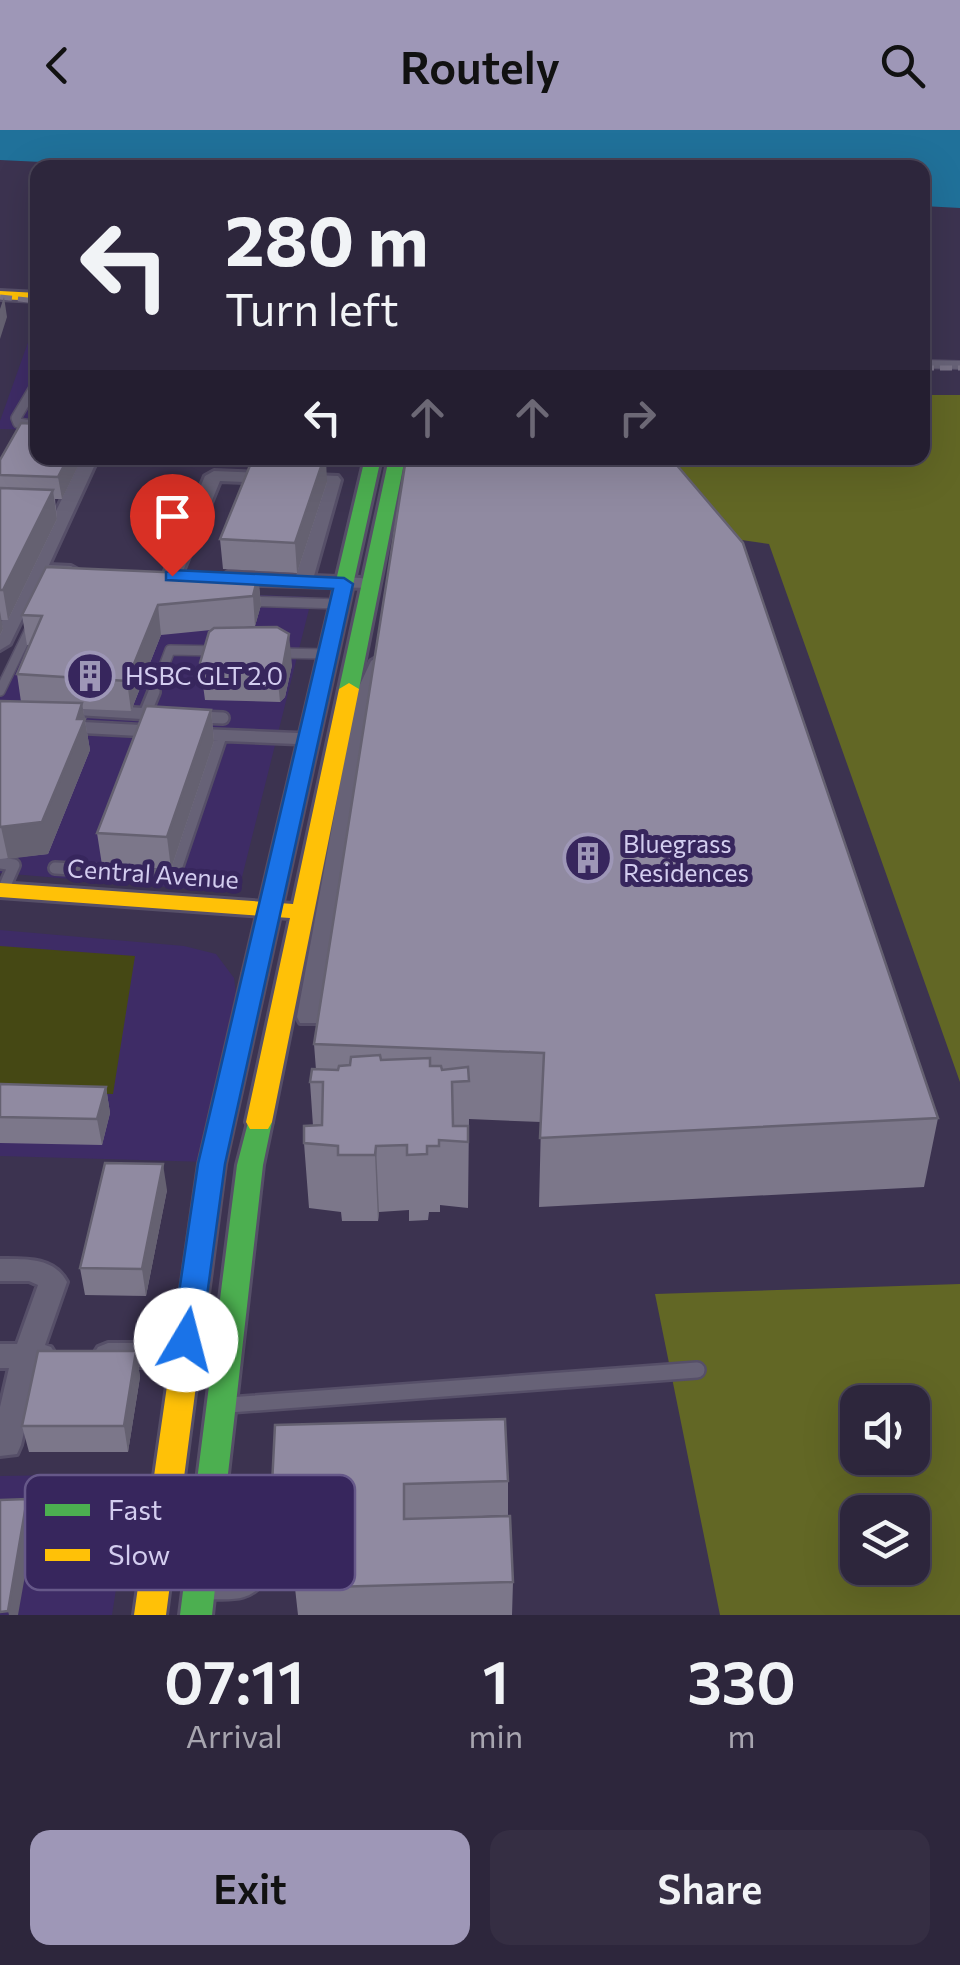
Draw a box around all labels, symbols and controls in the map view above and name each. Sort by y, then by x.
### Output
icon: back [30,38,85,93]
text: Routely [400,38,560,93]
icon: search [875,38,930,93]
text: 280 m [225,195,429,280]
icon: left [60,200,190,330]
text: Turn left [225,280,399,335]
icon: left [295,390,350,445]
icon: ahead [400,390,455,445]
icon: ahead [505,390,560,445]
icon: right [610,390,665,445]
pin [130,474,215,577]
icon: arrive [145,489,200,544]
building icon: HSBC GLT 2.0 [64,650,116,702]
place label: HSBC GLT 2.0 [125,660,283,690]
place label: Bluegrass Residences [623,828,749,887]
building icon: Bluegrass Residences [562,832,614,884]
street label: Central Avenue [66,852,240,894]
position arrow [134,1288,238,1392]
map controls [840,1385,930,1585]
button: sound [840,1385,930,1475]
legend [25,1475,355,1590]
text: Fast [108,1492,162,1526]
button: layers [840,1495,930,1585]
text: Slow [108,1537,170,1571]
text: 07:11 [164,1643,304,1716]
text: 1 [482,1643,509,1716]
text: 330 [687,1643,796,1716]
text: Arrival [186,1715,283,1755]
text: min [469,1715,523,1755]
text: m [728,1715,755,1755]
button: Exit [30,1830,470,1945]
button: Share [490,1830,930,1945]

